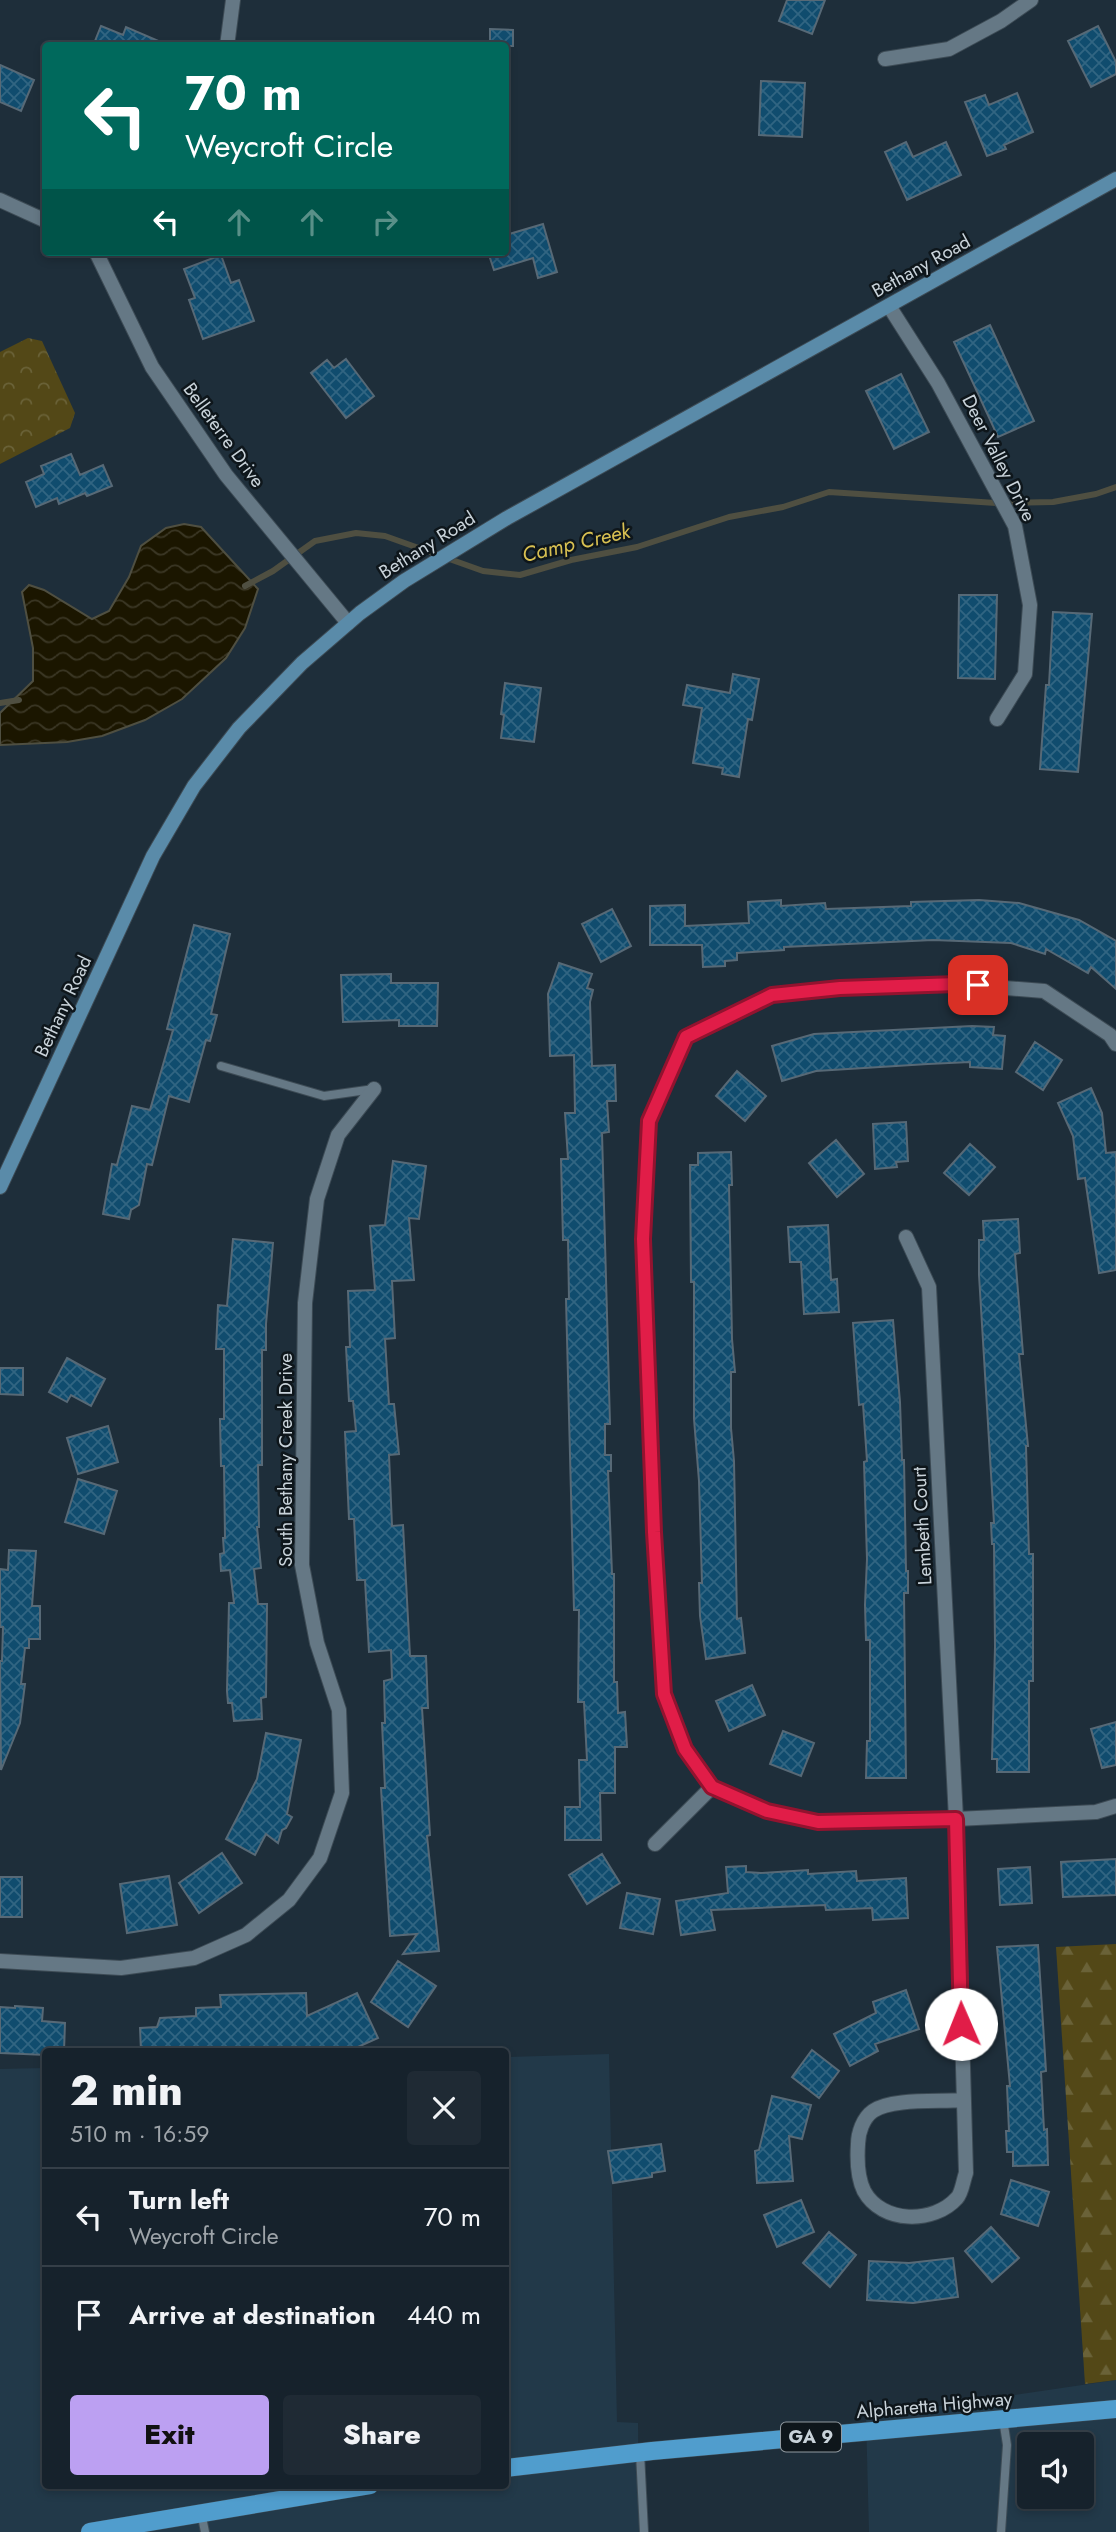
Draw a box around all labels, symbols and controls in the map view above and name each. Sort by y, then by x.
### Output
text: 70 m [185,58,302,128]
icon: left [70,70,161,161]
text: Weycroft Circle [185,123,393,169]
icon: left [147,203,185,241]
icon: ahead [220,203,258,241]
icon: ahead [293,203,331,241]
icon: right [366,203,404,241]
street label: Bethany Road [867,228,975,304]
street label: Belleterre Drive [177,377,271,493]
street label: Deer Valley Drive [955,390,1043,526]
street label: Bethany Road [374,505,480,585]
water label: Camp Creek [519,516,634,570]
street label: Bethany Road [28,951,98,1061]
pin [948,955,1008,1015]
icon: arrive [959,966,997,1004]
street label: South Bethany Creek Drive [272,1353,299,1567]
street label: Lembeth Court [905,1466,939,1586]
position arrow [924,1987,998,2061]
text: 2 min [70,2060,183,2121]
button: close [407,2071,481,2145]
text: 510 m · 16:59 [70,2117,209,2151]
text: Turn left [129,2181,229,2219]
icon: left [70,2198,108,2236]
text: 70 m [424,2198,481,2236]
text: Weycroft Circle [129,2219,279,2253]
icon: arrive [70,2296,108,2334]
text: Arrive at destination [129,2296,376,2334]
text: 440 m [407,2296,481,2334]
street label: Alpharetta Highway [855,2385,1014,2425]
button: Exit [70,2395,269,2475]
button: Share [283,2395,481,2475]
road number: GA 9 [781,2423,841,2452]
map controls [1017,2432,1094,2509]
button: sound [1017,2432,1094,2509]

